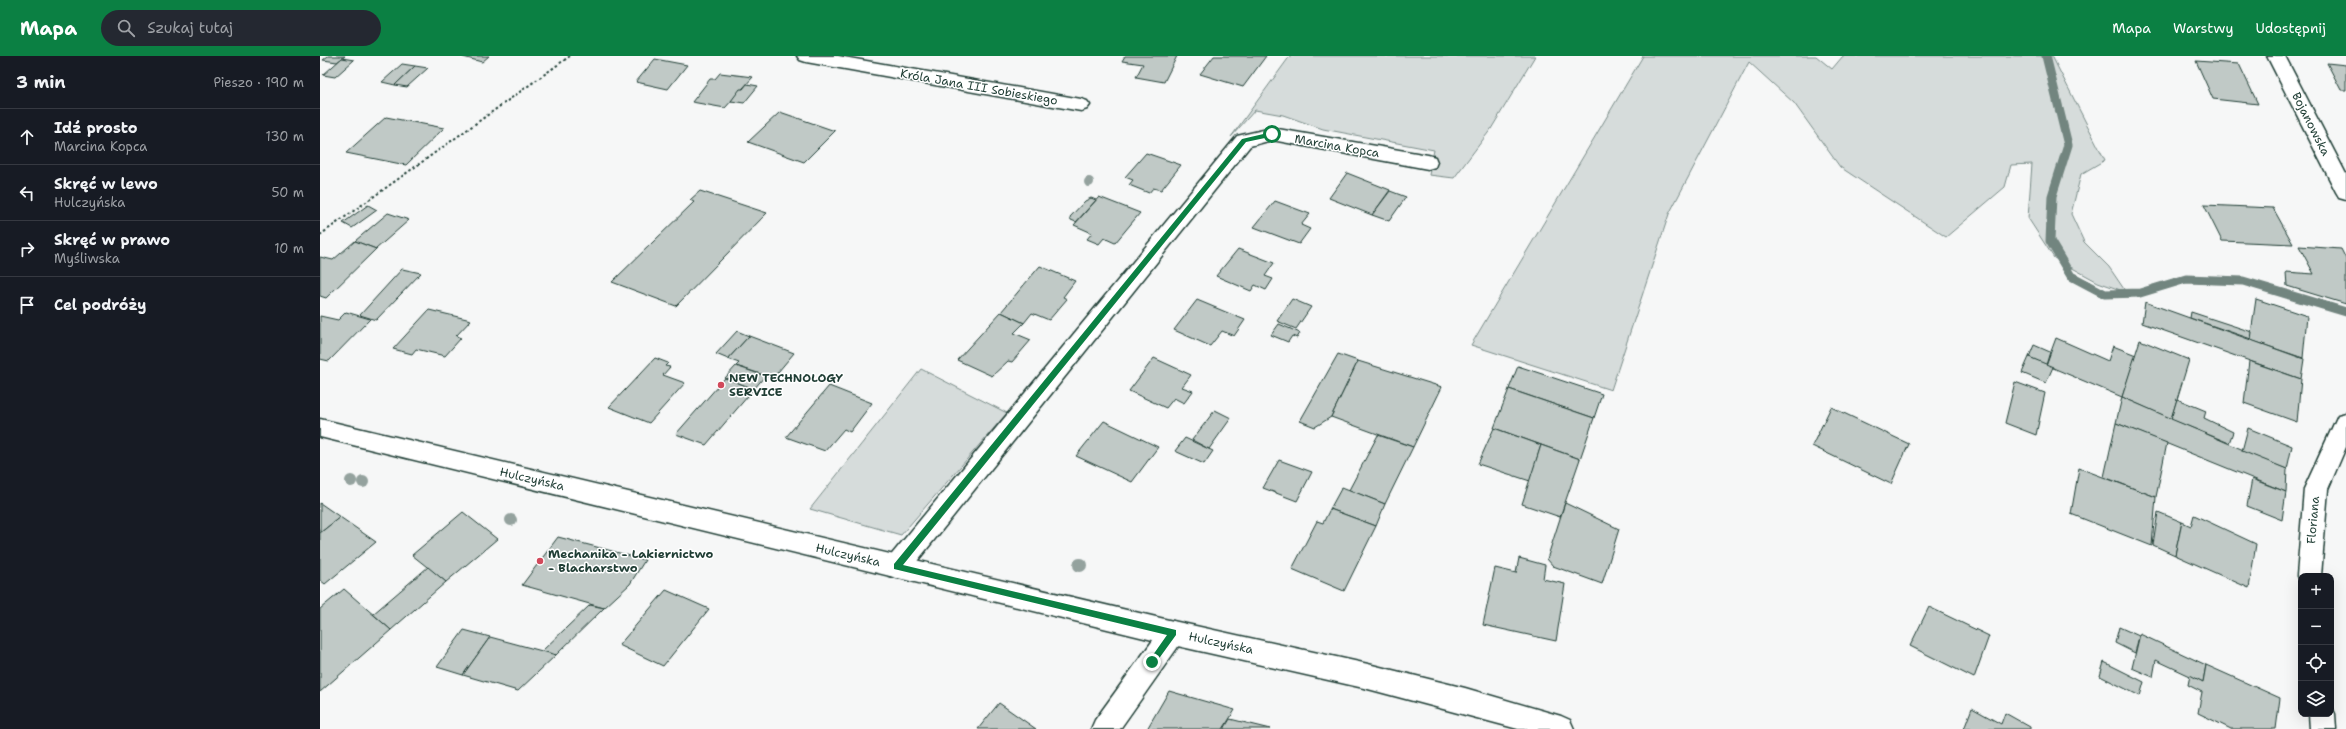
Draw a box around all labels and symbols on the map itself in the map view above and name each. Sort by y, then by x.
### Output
street label: Króla Jana III Sobieskiego [899,65,1059,109]
street label: Bojanowska [2288,90,2334,159]
route start [1263,125,1281,143]
street label: Marcina Kopca [1293,131,1381,161]
place label: NEW TECHNOLOGY SERVICE [729,370,843,400]
marker: NEW TECHNOLOGY SERVICE [716,380,726,390]
street label: Hulczyńska [498,464,566,494]
street label: Floriana [2303,495,2323,544]
street label: Hulczyńska [814,540,882,570]
place label: Mechanika - Lakiernictwo - Blacharstwo [548,546,713,576]
marker: Mechanika - Lakiernictwo - Blacharstwo [535,556,545,566]
street label: Hulczyńska [1187,628,1255,658]
route end [1143,653,1161,671]

